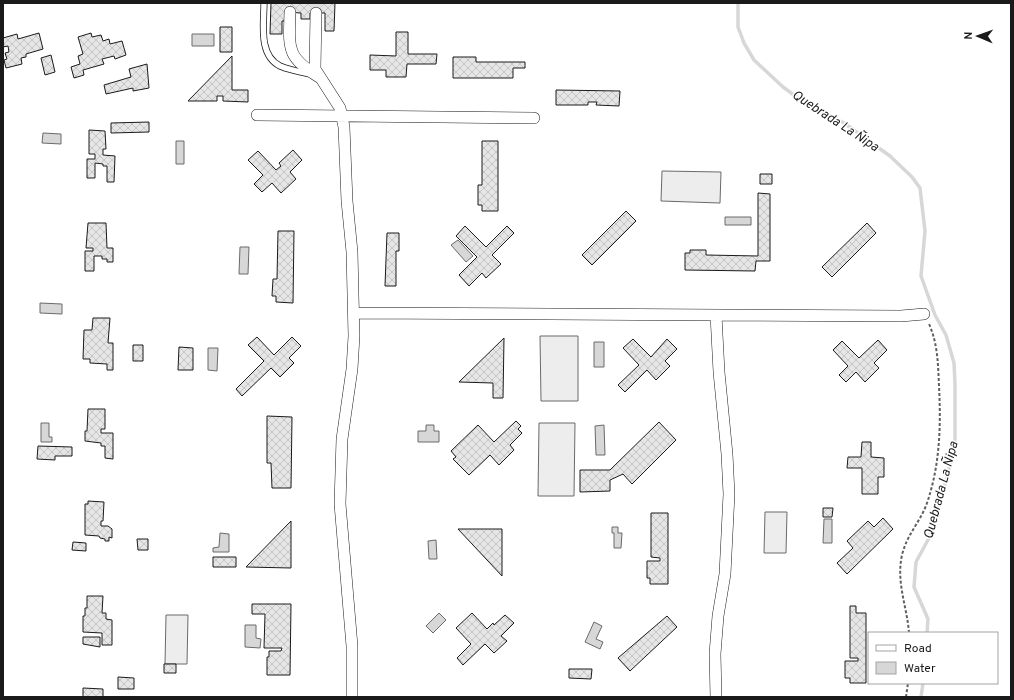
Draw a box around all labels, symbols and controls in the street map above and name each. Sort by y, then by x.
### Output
north arrow [958,16,998,56]
text: N [962,31,976,40]
water label: Quebrada La Ñipa [788,87,882,156]
water label: Quebrada La Ñipa [920,439,963,541]
legend [868,632,998,684]
text: Road [904,641,932,657]
text: Water [904,661,936,677]

